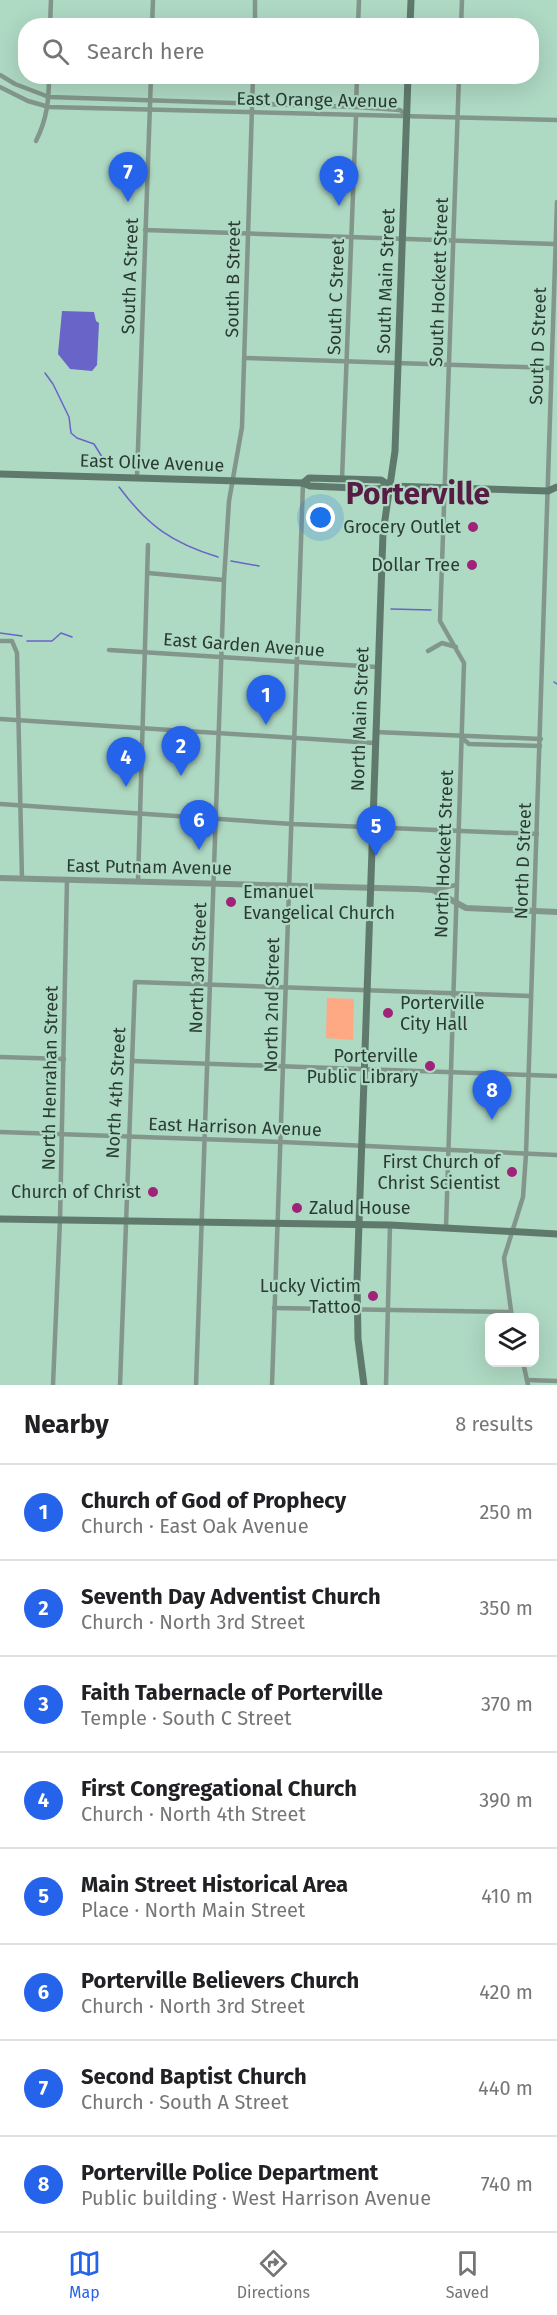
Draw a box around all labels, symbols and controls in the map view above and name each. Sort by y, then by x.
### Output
search box [18,18,539,84]
icon: search [39,35,72,68]
text: Search here [87,38,205,65]
street label: East Orange Avenue [236,88,398,112]
pin: 7 [108,152,148,202]
pin: 3 [320,156,358,206]
street label: South Hockett Street [425,196,453,367]
street label: South Main Street [372,207,400,354]
street label: South A Street [117,217,143,335]
street label: South B Street [221,220,245,338]
street label: South C Street [323,238,349,356]
street label: South D Street [525,286,551,405]
street label: East Olive Avenue [79,449,225,477]
district label: Porterville [346,476,490,512]
your location [306,503,335,532]
place label: Grocery Outlet [343,516,461,538]
marker: Grocery Outlet [466,520,480,534]
place label: Dollar Tree [371,554,460,576]
marker: Dollar Tree [465,558,479,572]
street label: East Garden Avenue [162,628,326,662]
street label: North Main Street [346,646,374,792]
pin: 1 [246,676,286,725]
pin: 2 [162,726,201,776]
pin: 4 [106,738,146,787]
street label: North Hockett Street [430,769,458,939]
pin: 6 [180,800,218,850]
street label: North D Street [510,802,536,920]
pin: 5 [356,806,395,856]
street label: East Putnam Avenue [66,855,232,879]
place label: Emanuel Evangelical Church [243,881,395,924]
marker: Emanuel Evangelical Church [224,895,238,909]
street label: North 3rd Street [185,901,211,1034]
street label: North 2nd Street [260,937,284,1073]
street label: North Henrahan Street [37,985,63,1171]
place label: Porterville City Hall [400,992,485,1035]
marker: Porterville City Hall [381,1006,395,1020]
street label: North 4th Street [102,1026,130,1159]
place label: Porterville Public Library [306,1045,418,1088]
marker: Porterville Public Library [423,1059,437,1073]
pin: 8 [472,1070,512,1120]
street label: East Harrison Avenue [148,1113,322,1141]
place label: First Church of Christ Scientist [378,1151,502,1194]
marker: First Church of Christ Scientist [505,1165,519,1179]
place label: Church of Christ [11,1181,141,1203]
marker: Church of Christ [146,1185,160,1199]
place label: Zalud House [309,1197,410,1219]
marker: Zalud House [290,1201,304,1215]
place label: Lucky Victim Tattoo [260,1275,361,1318]
marker: Lucky Victim Tattoo [366,1289,380,1303]
map controls [485,1313,539,1367]
button: layers [485,1313,539,1367]
text: Nearby [24,1409,109,1440]
text: 8 results [455,1412,533,1436]
text: Church of God of Prophecy [81,1487,346,1514]
text: 1 [39,1500,48,1524]
text: 250 m [479,1500,533,1524]
text: Church · East Oak Avenue [81,1514,309,1538]
text: Seventh Day Adventist Church [81,1583,381,1610]
text: 2 [38,1596,49,1620]
text: 350 m [479,1596,533,1620]
text: Church · North 3rd Street [81,1610,305,1634]
text: Faith Tabernacle of Porterville [81,1679,383,1706]
text: 3 [38,1692,49,1716]
text: 370 m [481,1692,533,1716]
text: Temple · South C Street [81,1706,291,1730]
text: First Congregational Church [81,1775,357,1802]
text: 4 [38,1788,49,1812]
text: 390 m [479,1788,533,1812]
text: Church · North 4th Street [81,1802,306,1826]
text: Main Street Historical Area [81,1871,348,1898]
text: 5 [38,1884,49,1908]
text: 410 m [481,1884,533,1908]
text: Place · North Main Street [81,1898,305,1922]
text: Porterville Believers Church [81,1967,359,1994]
text: 6 [38,1980,49,2004]
text: 420 m [479,1980,533,2004]
text: Church · North 3rd Street [81,1994,305,2018]
text: Second Baptist Church [81,2063,307,2090]
text: 7 [39,2076,48,2100]
text: 440 m [478,2076,533,2100]
text: Church · South A Street [81,2090,289,2114]
text: Porterville Police Department [81,2159,378,2186]
text: 8 [38,2172,49,2196]
text: 740 m [481,2172,533,2196]
text: Public building · West Harrison Avenue [81,2186,431,2210]
tab: Map [68,2247,101,2302]
tab: Directions [237,2247,310,2302]
tab: Saved [446,2247,489,2302]

